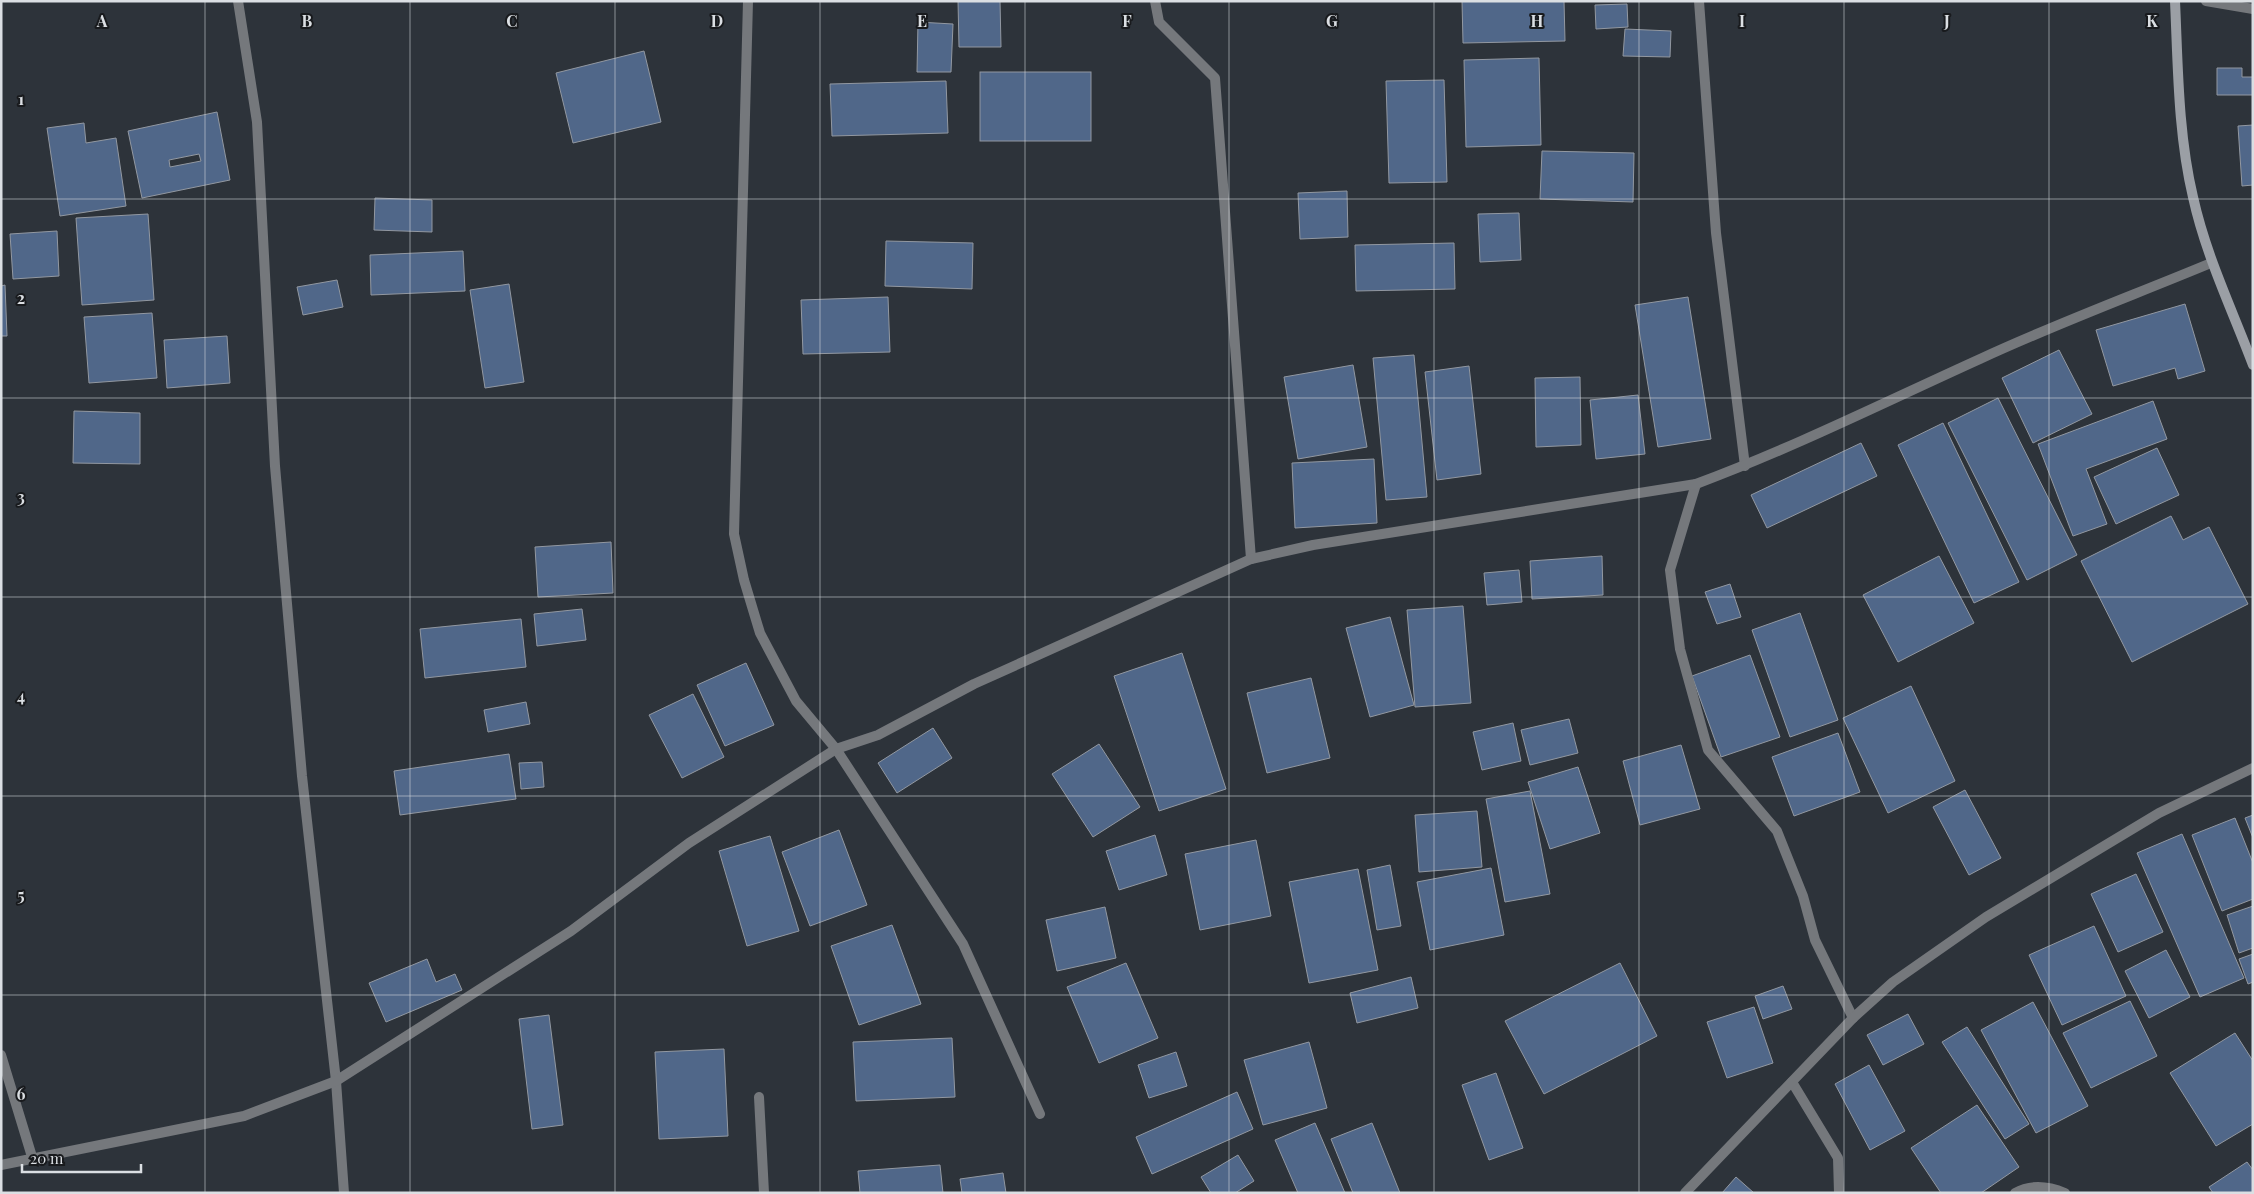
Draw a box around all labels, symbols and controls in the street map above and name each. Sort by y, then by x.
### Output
text: A [96,10,108,31]
text: B [302,10,313,31]
text: C [506,10,518,31]
text: D [711,10,723,31]
text: E [917,10,927,31]
text: F [1122,10,1132,31]
text: G [1326,10,1338,31]
text: H [1531,10,1544,31]
text: I [1739,10,1745,31]
text: J [1943,10,1950,31]
text: K [2146,10,2158,31]
text: 1 [18,88,24,109]
text: 2 [17,287,25,308]
text: 3 [17,486,25,507]
text: 4 [17,685,25,706]
text: 5 [17,884,25,905]
text: 6 [17,1083,26,1104]
scale bar [22,1142,141,1174]
text: 20 m [30,1148,64,1168]

